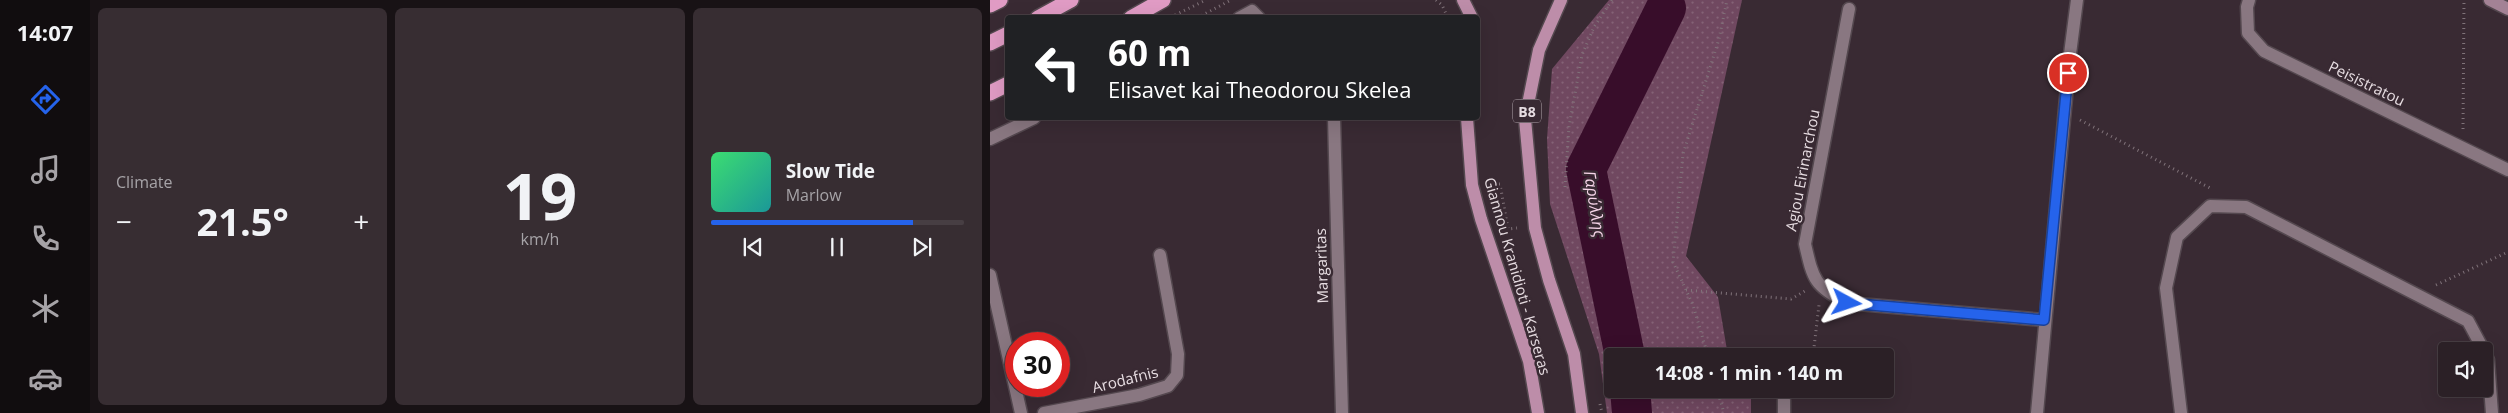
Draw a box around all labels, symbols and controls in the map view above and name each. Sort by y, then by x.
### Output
text: 14:07 [17,17,73,47]
text: 60 m [1108,29,1191,76]
icon: left [1025,35,1090,100]
pin [2047,52,2089,94]
street label: Peisistratou [2325,56,2409,110]
icon: arrive [2054,59,2082,87]
text: Elisavet kai Theodorou Skelea [1108,74,1411,104]
icon: directions [28,82,63,117]
road number: B8 [1513,100,1541,122]
street label: Agiou Eirinarchou [1780,107,1824,233]
text: 19 [503,151,577,239]
icon: music [28,152,63,187]
text: Slow Tide [786,158,875,184]
water label: Γαρύλλης [1579,169,1611,240]
text: Climate [116,171,173,193]
street label: Giannou Kranidioti - Karseras [1480,175,1556,377]
text: Marlow [786,184,842,206]
text: 21.5° [197,195,289,247]
text: − [116,202,132,240]
text: + [353,202,369,240]
icon: phone [28,221,63,256]
text: km/h [521,228,559,250]
street label: Margaritas [1310,228,1332,304]
icon: previous [739,233,767,261]
icon: pause [823,233,851,261]
icon: next [908,233,936,261]
position arrow [1820,276,1872,328]
icon: climate [28,291,63,326]
speed limit sign: 30 [1005,332,1070,397]
map controls [2438,342,2493,397]
button: sound [2438,342,2493,397]
text: 14:08 · 1 min · 140 m [1655,360,1843,386]
icon: car [28,361,63,396]
street label: Arodafnis [1090,361,1160,397]

